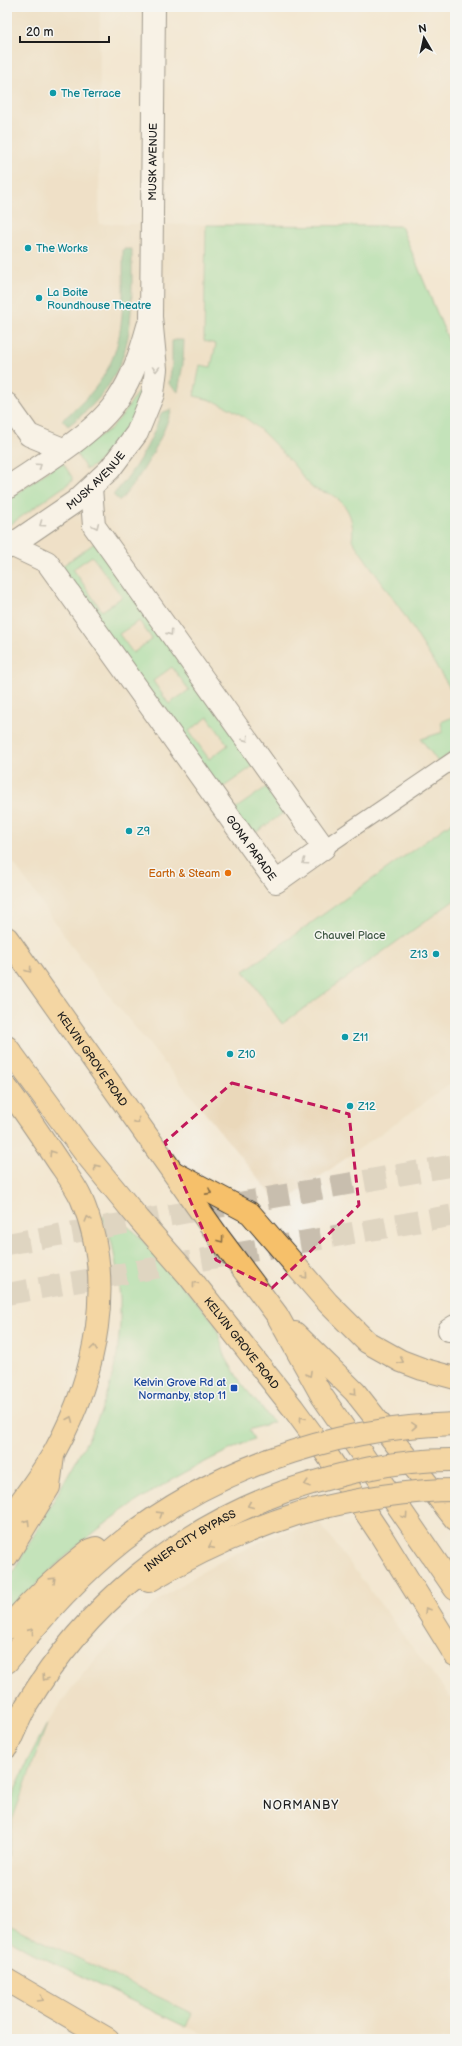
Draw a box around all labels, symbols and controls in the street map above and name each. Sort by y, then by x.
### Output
scale bar [20,18,109,44]
north arrow [404,18,444,58]
text: N [417,22,428,36]
text: 20 m [26,25,53,40]
place label: The Terrace [61,87,121,100]
marker: The Terrace [48,88,58,98]
street label: MUSK AVENUE [146,123,159,201]
place label: The Works [36,242,88,255]
marker: The Works [23,243,33,253]
place label: La Boite Roundhouse Theatre [47,286,152,312]
marker: La Boite Roundhouse Theatre [34,293,44,303]
one-way arrow [152,366,160,372]
street label: MUSK AVENUE [64,449,128,512]
one-way arrow [35,463,42,471]
one-way arrow [39,519,46,527]
one-way arrow [92,523,100,530]
one-way arrow [166,628,173,635]
one-way arrow [241,734,248,741]
street label: GONA PARADE [224,812,279,883]
place label: Z9 [136,825,150,838]
marker: Z9 [124,826,134,836]
one-way arrow [302,857,309,864]
place label: Earth & Steam [148,867,220,880]
marker: Earth & Steam [223,868,233,878]
park label: Chauvel Place [314,929,386,942]
place label: Z13 [409,948,428,961]
marker: Z13 [431,949,441,959]
one-way arrow [24,966,32,973]
street label: KELVIN GROVE ROAD [55,1009,131,1109]
place label: Z11 [352,1031,368,1044]
marker: Z11 [340,1032,350,1042]
place label: Z10 [237,1048,256,1061]
marker: Z10 [225,1049,235,1059]
place label: Z12 [357,1100,376,1113]
marker: Z12 [345,1101,355,1111]
one-way arrow [132,1117,139,1124]
one-way arrow [50,1150,57,1157]
one-way arrow [94,1165,101,1172]
one-way arrow [205,1187,212,1194]
one-way arrow [84,1216,93,1223]
one-way arrow [216,1235,223,1242]
one-way arrow [300,1272,307,1279]
one-way arrow [193,1282,200,1289]
street label: KELVIN GROVE ROAD [202,1295,282,1392]
one-way arrow [89,1345,98,1351]
one-way arrow [397,1356,405,1364]
one-way arrow [304,1369,312,1377]
place label: Kelvin Grove Rd at Normanby, stop 11 [133,1376,227,1402]
marker: Kelvin Grove Rd at Normanby, stop 11 [229,1383,239,1393]
one-way arrow [349,1387,356,1395]
one-way arrow [65,1416,73,1423]
one-way arrow [300,1417,307,1424]
one-way arrow [411,1422,417,1431]
one-way arrow [303,1479,310,1488]
one-way arrow [247,1500,254,1508]
street label: INNER CITY BYPASS [142,1507,238,1574]
one-way arrow [156,1511,163,1518]
one-way arrow [400,1512,407,1519]
one-way arrow [22,1519,29,1526]
one-way arrow [208,1542,215,1549]
one-way arrow [48,1577,56,1584]
one-way arrow [424,1607,431,1614]
one-way arrow [26,1628,33,1635]
one-way arrow [43,1674,50,1681]
district label: NORMANBY [263,1798,339,1813]
one-way arrow [37,1995,44,2002]

